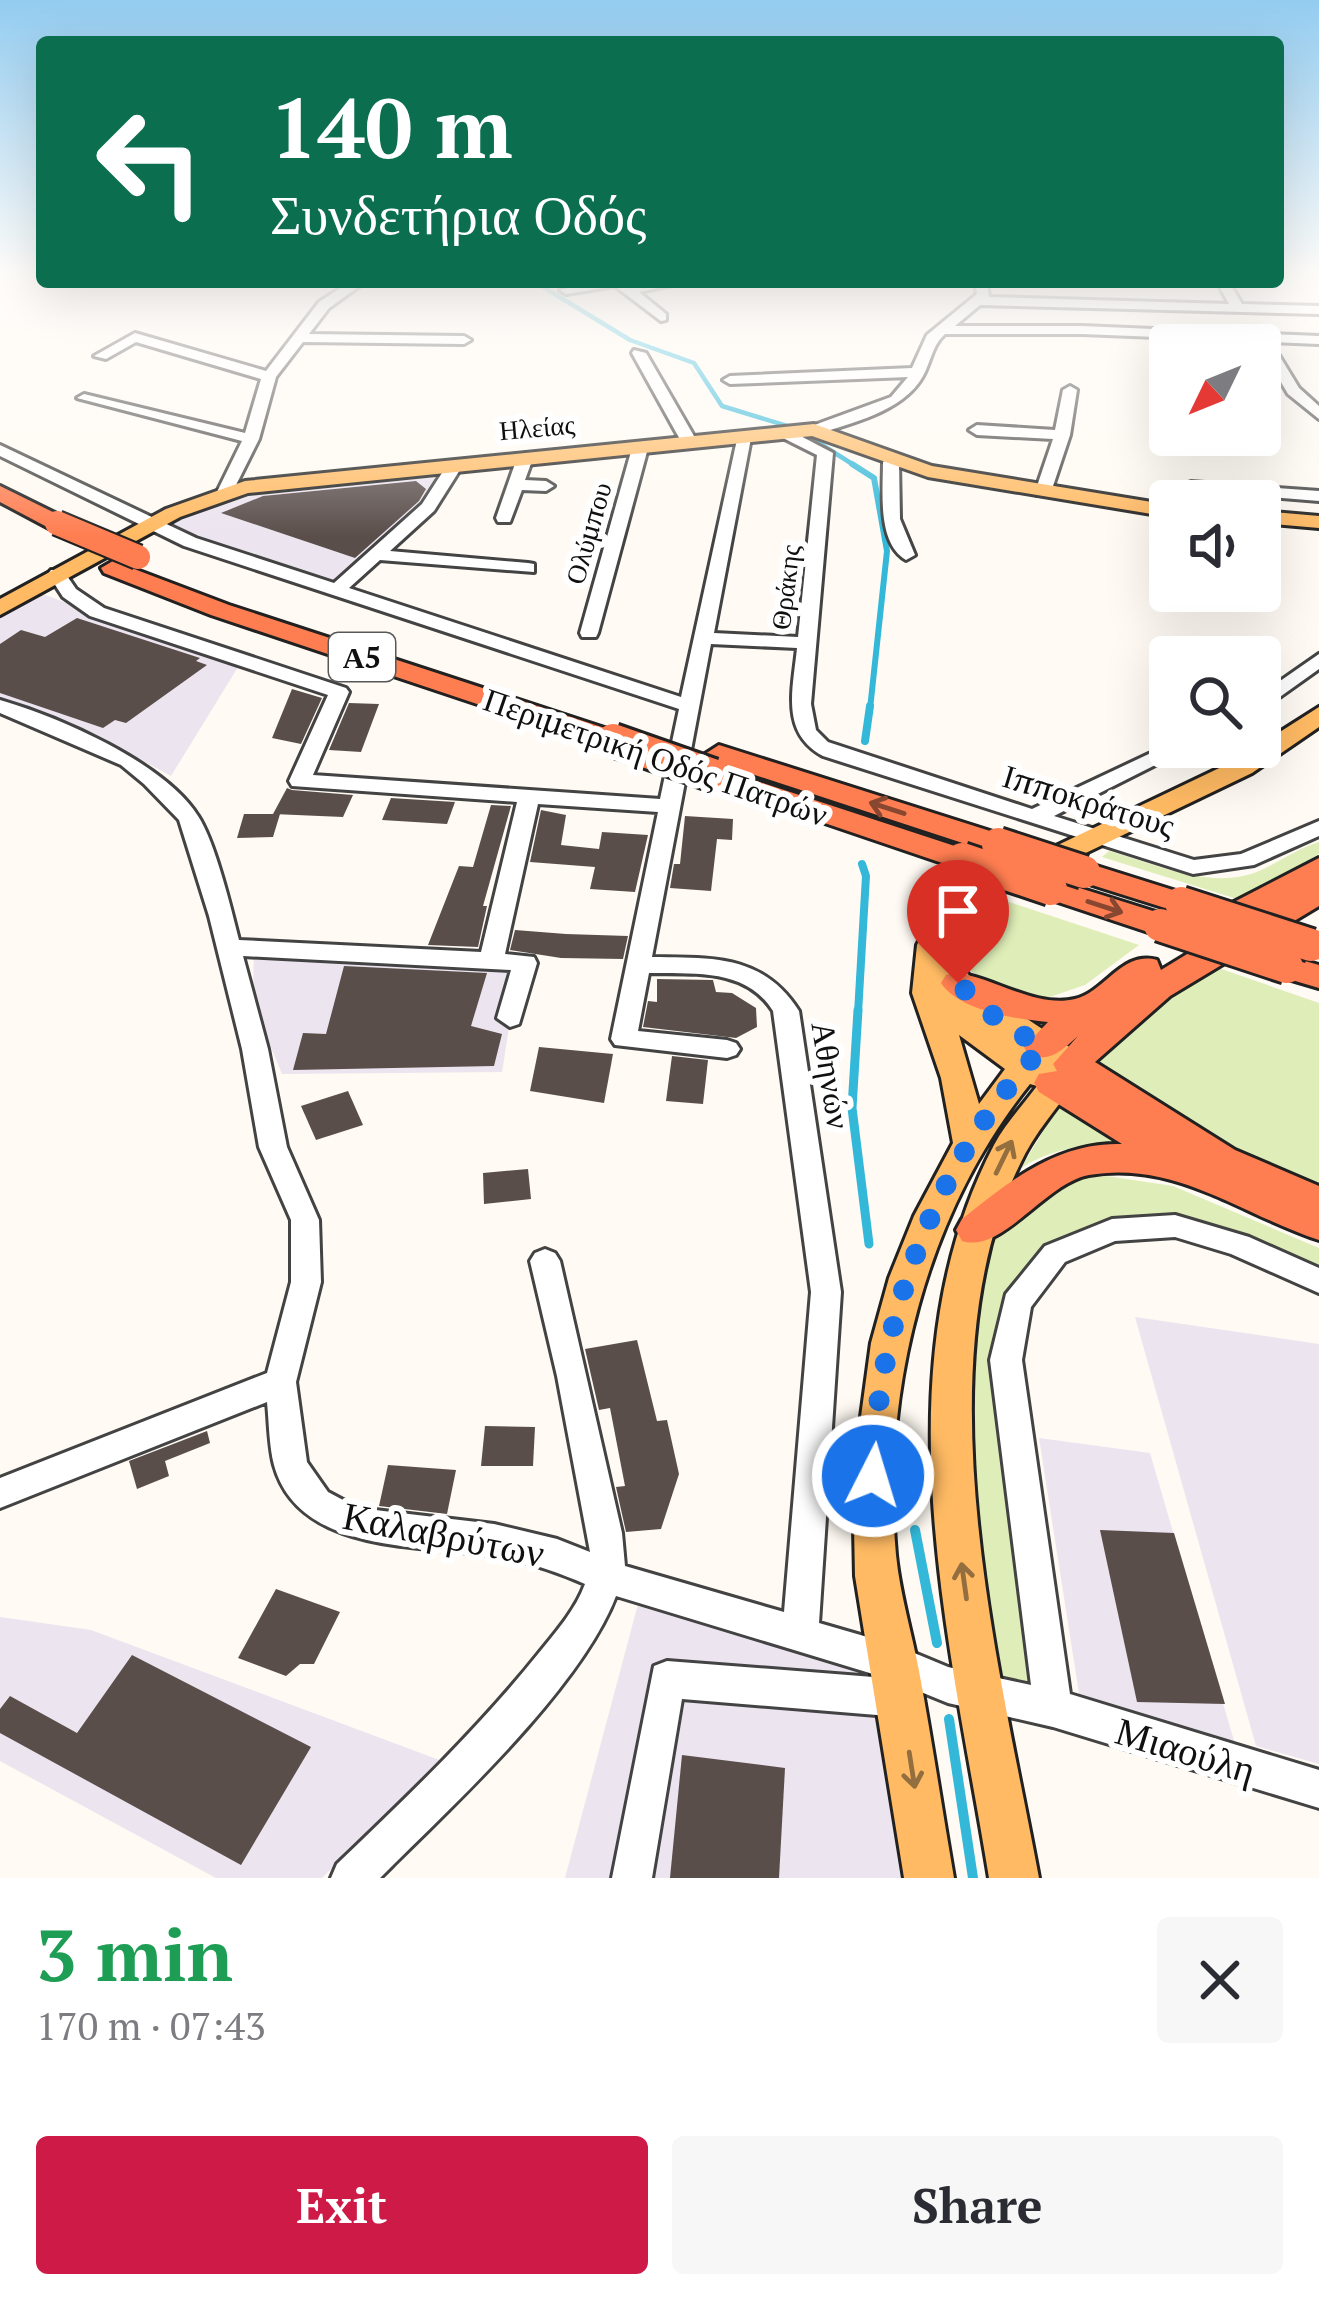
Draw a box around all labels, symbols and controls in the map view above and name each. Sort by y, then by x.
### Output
text: 140 m [270,71,513,182]
icon: left [72,84,228,240]
text: Συνδετήρια Οδός [270,178,646,249]
north arrow [1149,324,1281,456]
map controls [1149,324,1281,768]
street label: Ηλείας [498,406,577,448]
street label: Ολύμπου [556,478,620,588]
button: sound [1149,480,1281,612]
street label: Θράκης [762,542,808,632]
road number: Α5 [329,633,395,681]
button: search [1149,636,1281,768]
street label: Περιμετρική Οδός Πατρών [478,677,834,835]
street label: Ιπποκράτους [998,753,1180,847]
one-way arrow [869,796,907,818]
pin [907,860,1009,983]
icon: arrive [925,878,991,944]
one-way arrow [1085,897,1123,919]
street label: Αθηνών [802,1018,862,1132]
one-way arrow [994,1140,1016,1176]
position arrow [810,1413,936,1539]
street label: Καλαβρύτων [339,1488,549,1578]
one-way arrow [952,1562,974,1601]
street label: Μιαούλη [1110,1703,1262,1795]
one-way arrow [901,1750,924,1789]
text: 3 min [36,1906,233,2002]
button: close [1157,1917,1283,2043]
text: 170 m · 07:43 [36,1999,266,2051]
button: Exit [36,2136,648,2274]
button: Share [672,2136,1283,2274]

